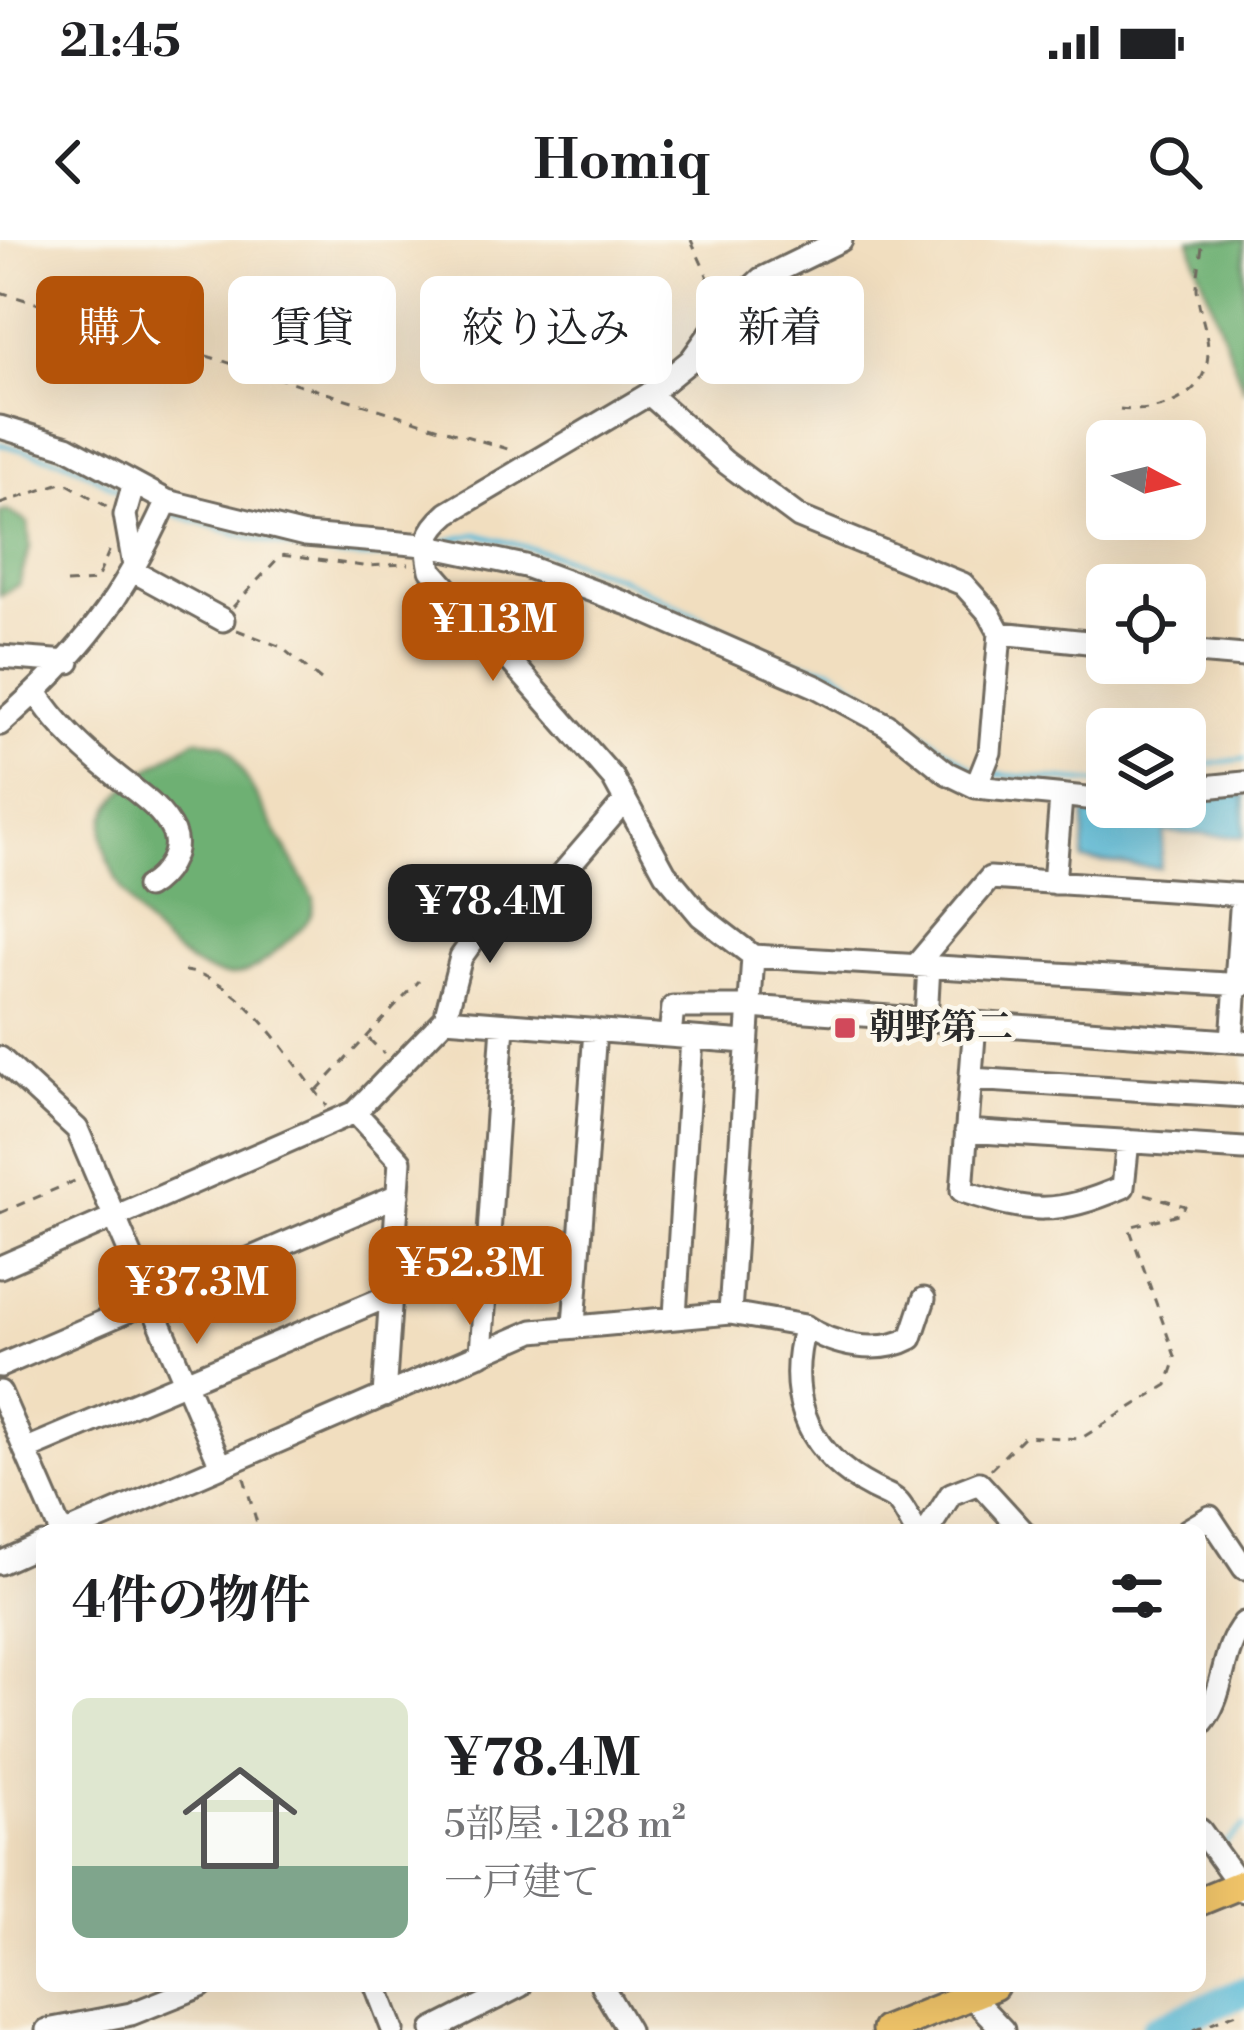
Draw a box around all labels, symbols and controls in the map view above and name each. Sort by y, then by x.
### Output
text: 21:45 [60,14,181,71]
text: Homiq [534,128,710,196]
icon: back [36,129,102,195]
icon: search [1142,129,1208,195]
chip: 購入 [36,276,204,384]
chip: 賃貸 [228,276,396,384]
chip: 絞り込み [420,276,672,384]
chip: 新着 [696,276,864,384]
north arrow [1086,420,1206,540]
map controls [1086,420,1206,828]
button: locate [1086,564,1206,684]
pin: ¥113M [409,582,577,684]
text: ¥113M [429,596,557,645]
button: layers [1086,708,1206,828]
pin: ¥78.4M [392,864,588,966]
text: ¥78.4M [415,878,565,927]
place label: 朝野第二 [869,1006,1013,1051]
marker: 朝野第二 [832,1015,858,1041]
pin: ¥52.3M [372,1226,568,1328]
text: ¥52.3M [396,1240,544,1289]
pin: ¥37.3M [99,1245,295,1347]
text: ¥37.3M [125,1259,269,1308]
icon: filters [1104,1563,1170,1629]
text: 4件の物件 [72,1570,310,1634]
text: ¥78.4M [444,1728,640,1792]
icon: home [168,1746,312,1890]
text: 5部屋 · 128 m² [444,1801,686,1850]
text: 一戸建て [444,1859,600,1908]

